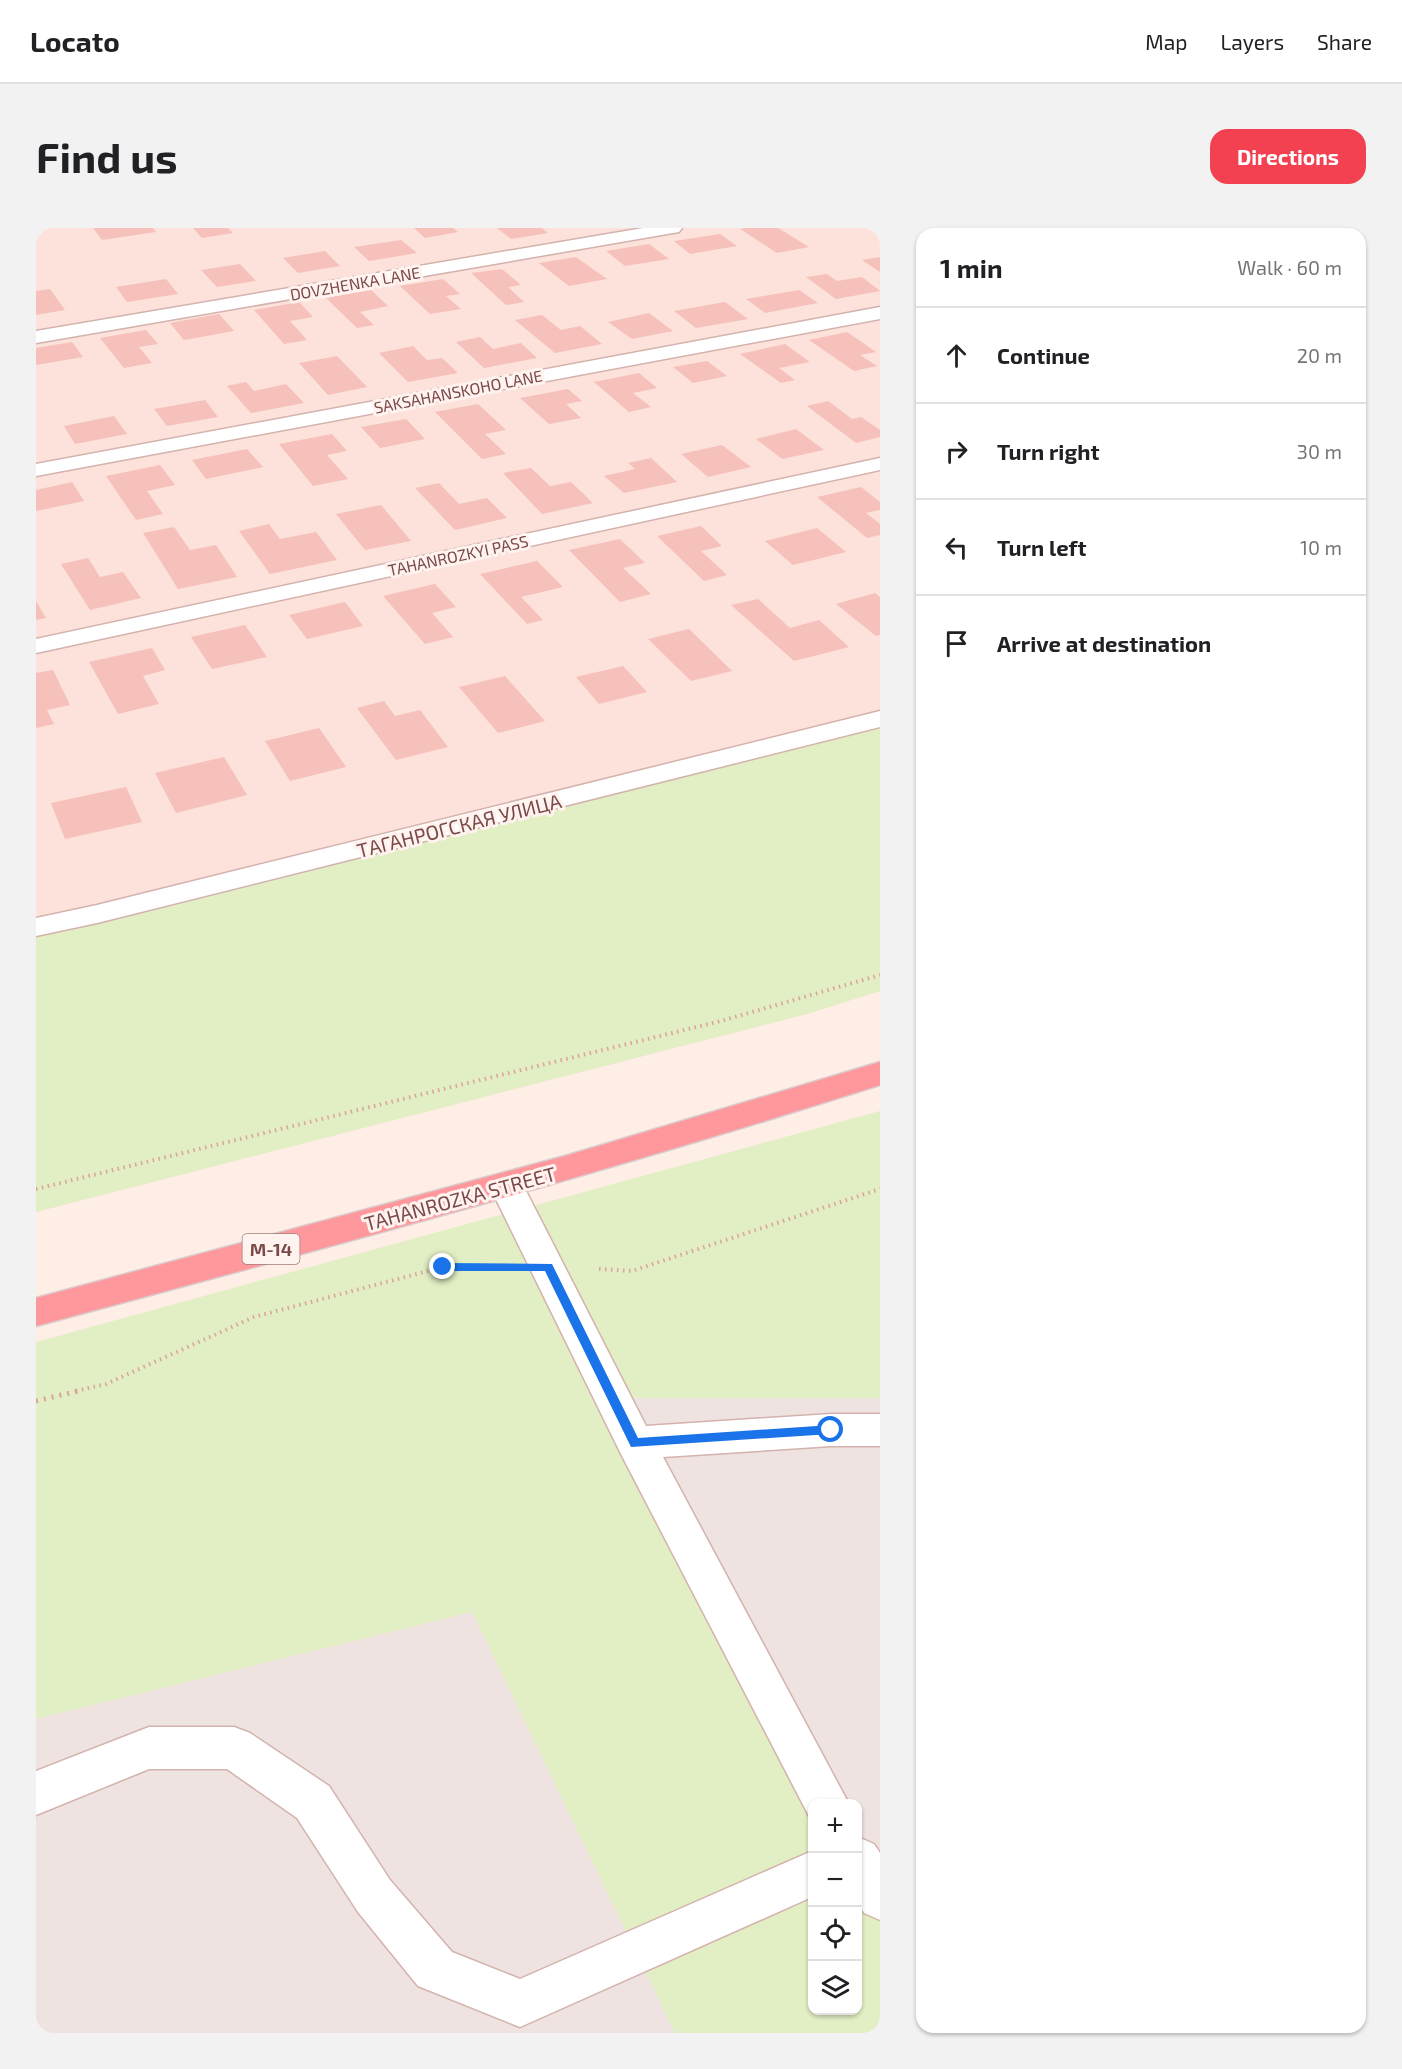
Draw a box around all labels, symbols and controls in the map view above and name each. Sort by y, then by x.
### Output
text: Locato [30,24,120,58]
text: Map [1145,29,1187,54]
text: Layers [1220,29,1284,54]
text: Share [1317,29,1372,54]
button: Directions [1210,129,1366,184]
text: Find us [36,131,178,181]
text: 1 min [940,252,1003,283]
text: Walk · 60 m [1237,255,1342,279]
street label: DOVZHENKA LANE [288,262,422,304]
icon: ahead [940,339,973,372]
text: Continue [997,342,1090,368]
text: 20 m [1297,343,1342,367]
street label: SAKSAHANSKOHO LANE [372,365,544,417]
icon: right [940,435,973,468]
text: Turn right [997,438,1099,464]
text: 30 m [1297,439,1342,463]
street label: TAHANROZKYI PASS [386,531,530,579]
icon: left [940,531,973,564]
text: Turn left [997,534,1086,560]
text: 10 m [1300,535,1342,559]
icon: arrive [940,627,973,660]
text: Arrive at destination [997,630,1211,656]
street label: ТАГАНРОГСКАЯ УЛИЦА [354,788,564,862]
street label: TAHANROZKA STREET [362,1161,559,1235]
road number: М-14 [242,1234,300,1264]
route end [429,1253,455,1279]
route start [817,1416,843,1442]
map controls [808,1799,862,2015]
button: + [808,1799,862,1853]
button: − [808,1853,862,1907]
button: locate [808,1907,862,1961]
button: layers [808,1961,862,2015]

